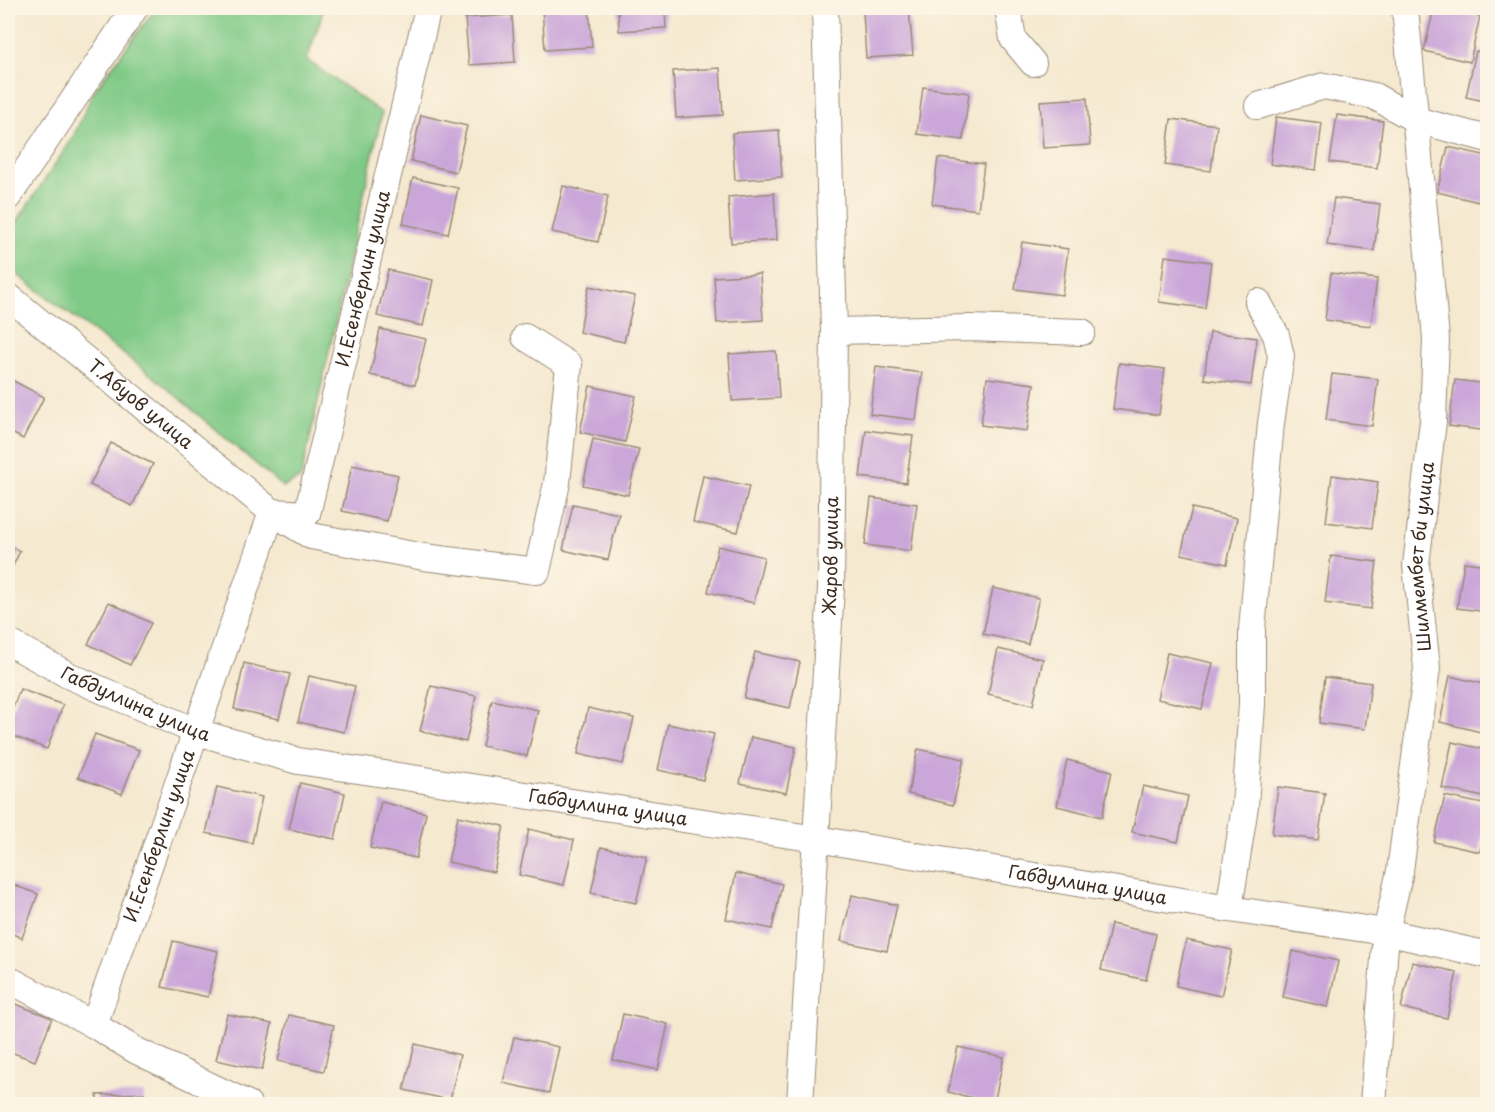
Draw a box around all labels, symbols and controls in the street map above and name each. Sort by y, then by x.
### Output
street label: И.Есенберлин улица [328,187,396,369]
street label: Т.Абуов улица [83,352,200,455]
street label: Шилмембет би улица [1401,459,1440,653]
street label: Жаров улица [814,496,844,616]
street label: Габдуллина улица [56,659,214,747]
street label: И.Есенберлин улица [116,745,201,925]
street label: Габдуллина улица [527,781,690,831]
street label: Габдуллина улица [1007,857,1170,910]

